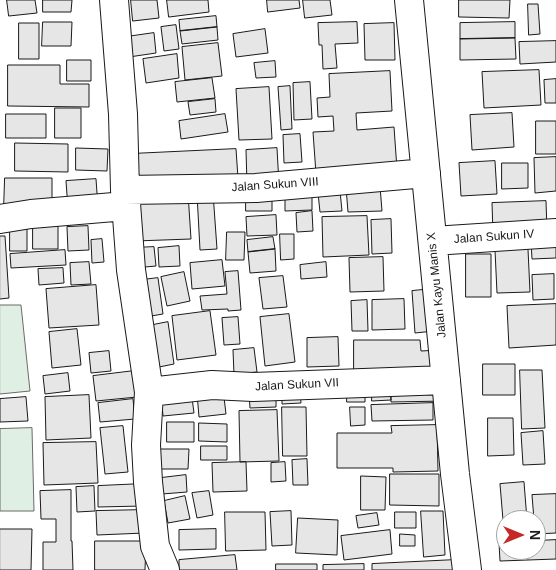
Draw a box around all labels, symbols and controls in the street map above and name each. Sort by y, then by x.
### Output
street label: Jalan Sukun VIII [231,175,319,195]
street label: Jalan Sukun IV [453,227,535,247]
street label: Jalan Kayu Manis X [424,232,450,338]
street label: Jalan Sukun VII [255,376,339,394]
north arrow [496,510,546,560]
text: N [527,530,543,540]

